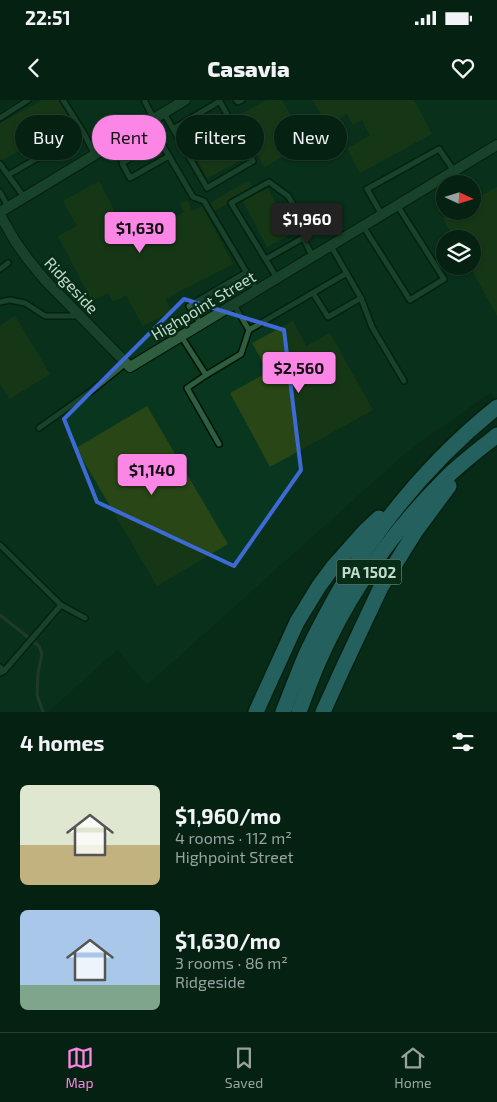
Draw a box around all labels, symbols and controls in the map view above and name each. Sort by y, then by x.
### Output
text: 22:51 [25,6,71,29]
icon: back [20,54,48,82]
icon: heart [449,54,477,82]
text: Casavia [207,55,290,81]
chip: Buy [15,115,82,160]
chip: Rent [92,115,166,160]
chip: Filters [176,115,264,160]
chip: New [274,115,347,160]
north arrow [436,175,481,220]
map controls [436,175,481,275]
pin: $1,960 [266,202,348,245]
text: $1,960 [282,209,332,228]
pin: $1,630 [99,212,181,254]
text: $1,630 [116,218,164,237]
button: layers [436,230,481,275]
street label: Ridgeside [41,253,103,317]
street label: Highpoint Street [147,266,259,344]
pin: $2,560 [258,352,340,394]
text: $2,560 [274,358,324,377]
pin: $1,140 [111,454,193,496]
text: $1,140 [129,460,175,479]
road number: PA 1502 [336,560,402,584]
icon: filters [449,728,477,756]
text: 4 homes [20,730,104,755]
text: $1,960/mo [175,803,281,828]
icon: home [60,805,120,865]
text: 4 rooms · 112 m² [175,828,292,847]
text: Highpoint Street [175,847,294,866]
text: $1,630/mo [175,928,281,953]
icon: home [60,930,120,990]
text: 3 rooms · 86 m² [175,953,288,972]
text: Ridgeside [175,972,245,991]
tab: Map [66,1044,94,1091]
tab: Saved [225,1044,263,1091]
tab: Home [394,1044,431,1091]

